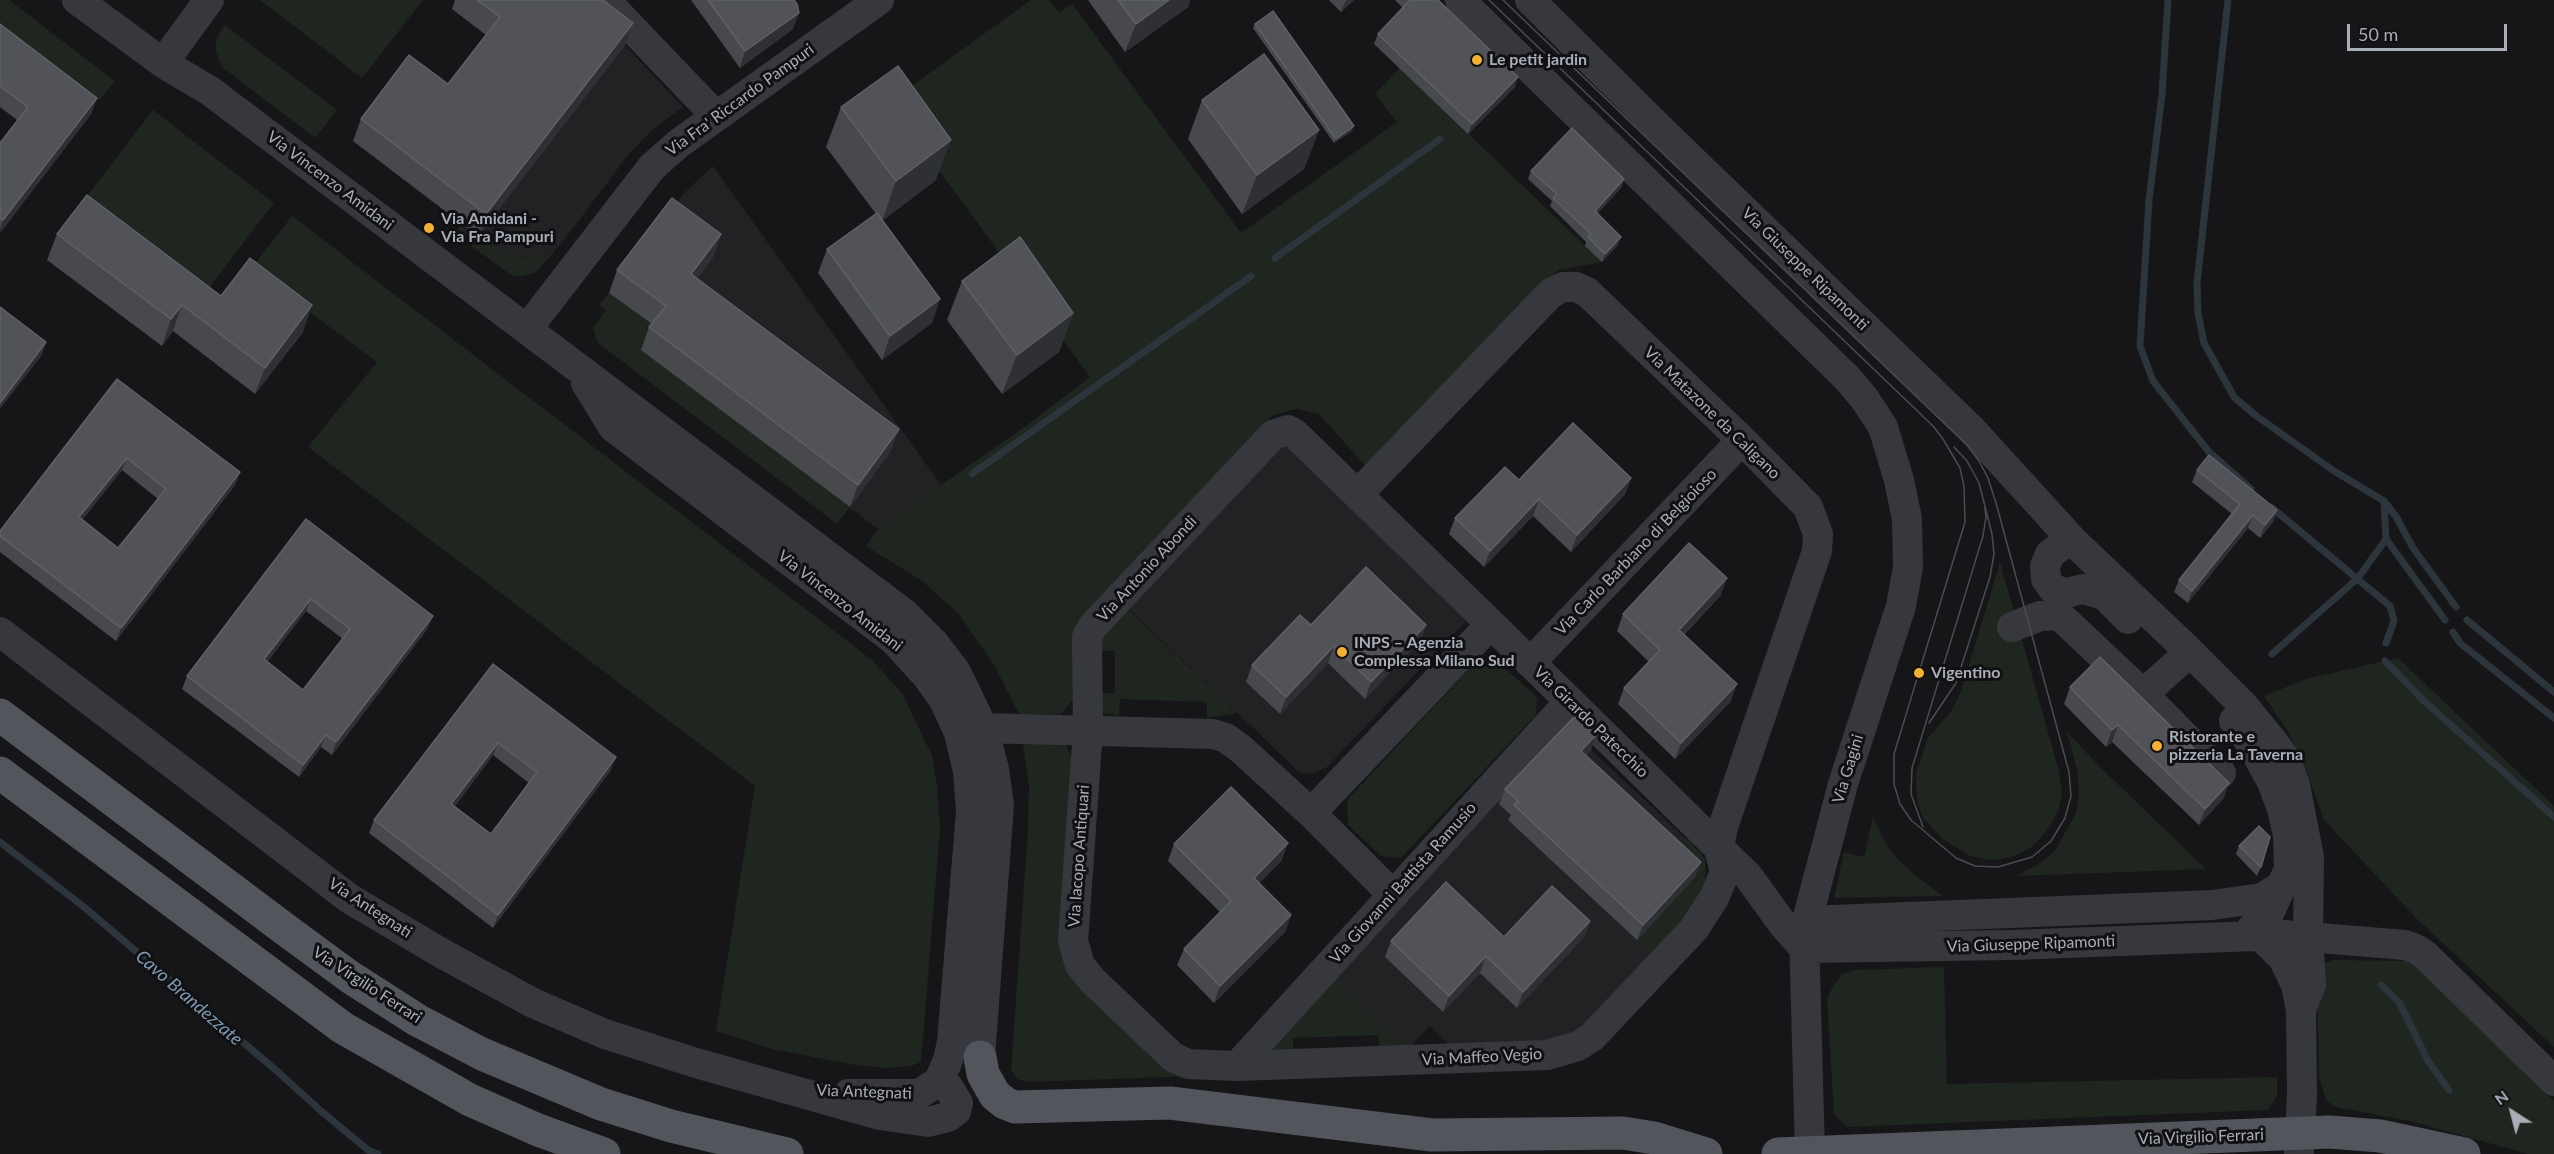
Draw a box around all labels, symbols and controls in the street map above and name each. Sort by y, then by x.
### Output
scale bar [2350,12,2510,50]
text: 50 m [2358,23,2398,45]
street label: Via Fra' Riccardo Pampuri [662,40,818,160]
place label: Le petit jardin [1489,50,1587,70]
marker: Le petit jardin [1470,53,1484,67]
street label: Via Vincenzo Amidani [263,127,397,235]
street label: Via Giuseppe Ripamonti [1738,204,1872,334]
place label: Via Amidani - Via Fra Pampuri [441,209,554,247]
marker: Via Amidani - Via Fra Pampuri [422,221,436,235]
street label: Via Matazone da Caligano [1640,343,1784,483]
street label: Via Carlo Barbiano di Belgioioso [1551,465,1721,639]
street label: Via Antonio Abondi [1093,512,1201,626]
street label: Via Vincenzo Amidani [774,546,906,656]
place label: INPS – Agenzia Complessa Milano Sud [1354,633,1515,671]
marker: INPS – Agenzia Complessa Milano Sud [1335,645,1349,659]
street label: Via Girardo Patecchio [1530,662,1652,782]
place label: Vigentino [1931,663,2000,683]
marker: Vigentino [1912,666,1926,680]
place label: Ristorante e pizzeria La Taverna [2169,727,2303,765]
street label: Via Gagini [1828,732,1868,806]
marker: Ristorante e pizzeria La Taverna [2150,739,2164,753]
street label: Via Iacopo Antiquari [1064,784,1094,928]
street label: Via Giovanni Battista Ramusio [1326,798,1480,968]
street label: Via Antegnati [325,874,415,942]
street label: Via Giuseppe Ripamonti [1946,931,2116,957]
street label: Via Virgilio Ferrari [309,943,425,1027]
water label: Cavo Brandezzate [131,946,247,1050]
street label: Via Maffeo Vegio [1421,1044,1543,1070]
street label: Via Antegnati [816,1081,912,1103]
north arrow [2482,1082,2542,1142]
text: N [2491,1086,2512,1108]
street label: Via Virgilio Ferrari [2138,1125,2264,1149]

